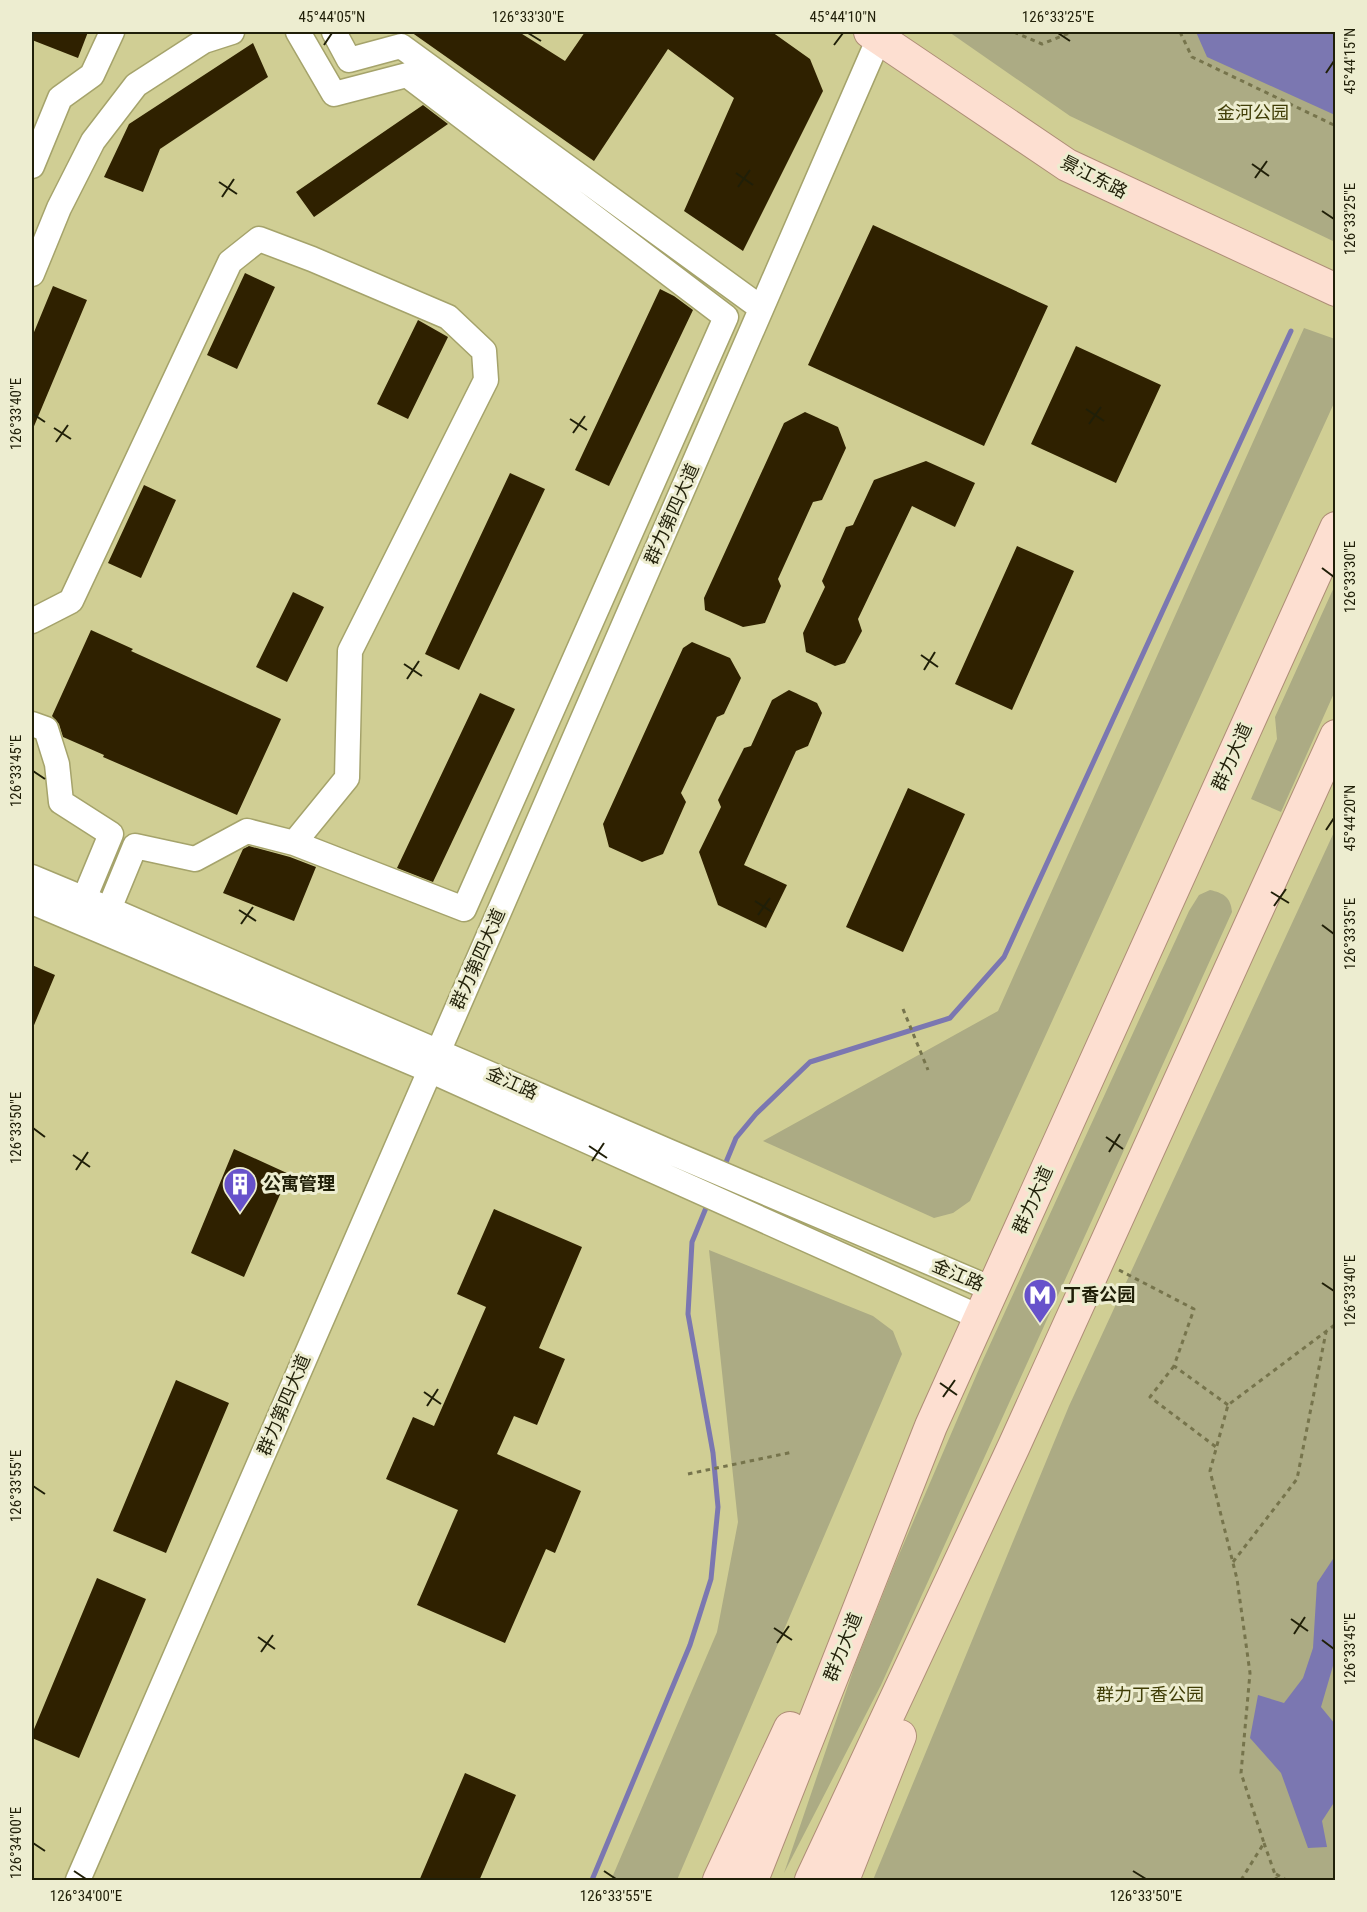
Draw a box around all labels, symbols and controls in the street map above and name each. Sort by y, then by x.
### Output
text: 45°44'05"N [299,8,365,26]
text: 126°33'30"E [492,8,564,26]
text: 45°44'10"N [810,8,876,26]
text: 126°33'25"E [1022,8,1094,26]
text: 45°44'15"N [1341,28,1359,94]
park label: 金河公园 [1217,102,1289,123]
street label: 景江东路 [1057,151,1131,202]
text: 126°33'25"E [1341,183,1359,255]
text: 126°33'40"E [7,378,25,450]
street label: 群力第四大道 [640,460,703,567]
text: 126°33'30"E [1341,541,1359,613]
street label: 群力大道 [1207,720,1256,794]
text: 126°33'45"E [7,735,25,807]
text: 45°44'20"N [1341,785,1359,851]
text: 126°33'35"E [1341,898,1359,970]
street label: 群力第四大道 [446,905,509,1012]
street label: 金江路 [483,1062,541,1103]
text: 126°33'50"E [7,1092,25,1164]
street label: 群力大道 [1008,1163,1057,1237]
building icon: 公寓管理 [222,1166,258,1213]
place label: 公寓管理 [263,1173,335,1194]
street label: 金江路 [929,1254,987,1295]
text: 126°33'40"E [1341,1255,1359,1327]
metro station icon: 丁香公园 [1022,1277,1058,1324]
place label: 丁香公园 [1063,1284,1135,1305]
street label: 群力第四大道 [253,1351,314,1459]
text: 126°33'55"E [7,1450,25,1522]
street label: 群力大道 [819,1610,866,1684]
text: 126°33'45"E [1341,1613,1359,1685]
park label: 群力丁香公园 [1096,1684,1204,1705]
text: 126°34'00"E [7,1807,25,1879]
text: 126°34'00"E [50,1887,122,1905]
text: 126°33'55"E [580,1887,652,1905]
text: 126°33'50"E [1110,1887,1182,1905]

